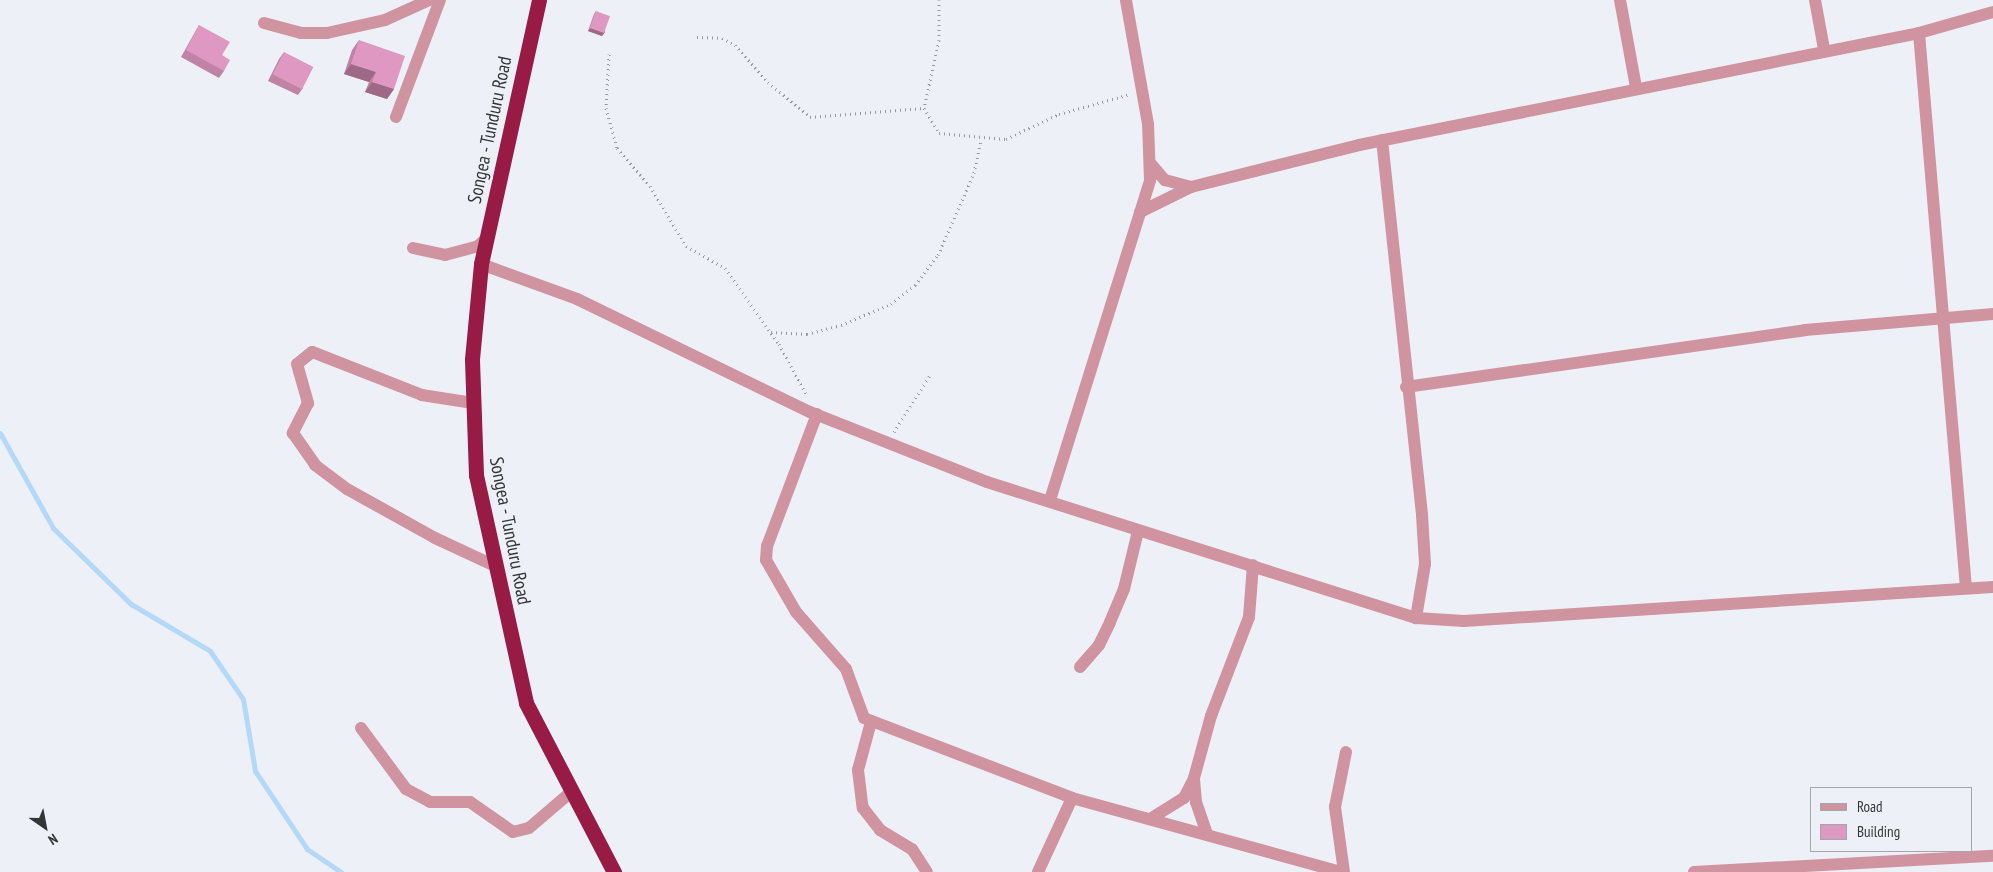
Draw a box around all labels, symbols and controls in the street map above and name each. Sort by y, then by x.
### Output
street label: Songea - Tunduru Road [463,53,517,207]
street label: Songea - Tunduru Road [484,454,536,608]
legend [1810,787,1973,852]
text: Road [1857,797,1883,816]
north arrow [20,802,70,852]
text: Building [1857,822,1900,841]
text: N [45,830,61,849]

